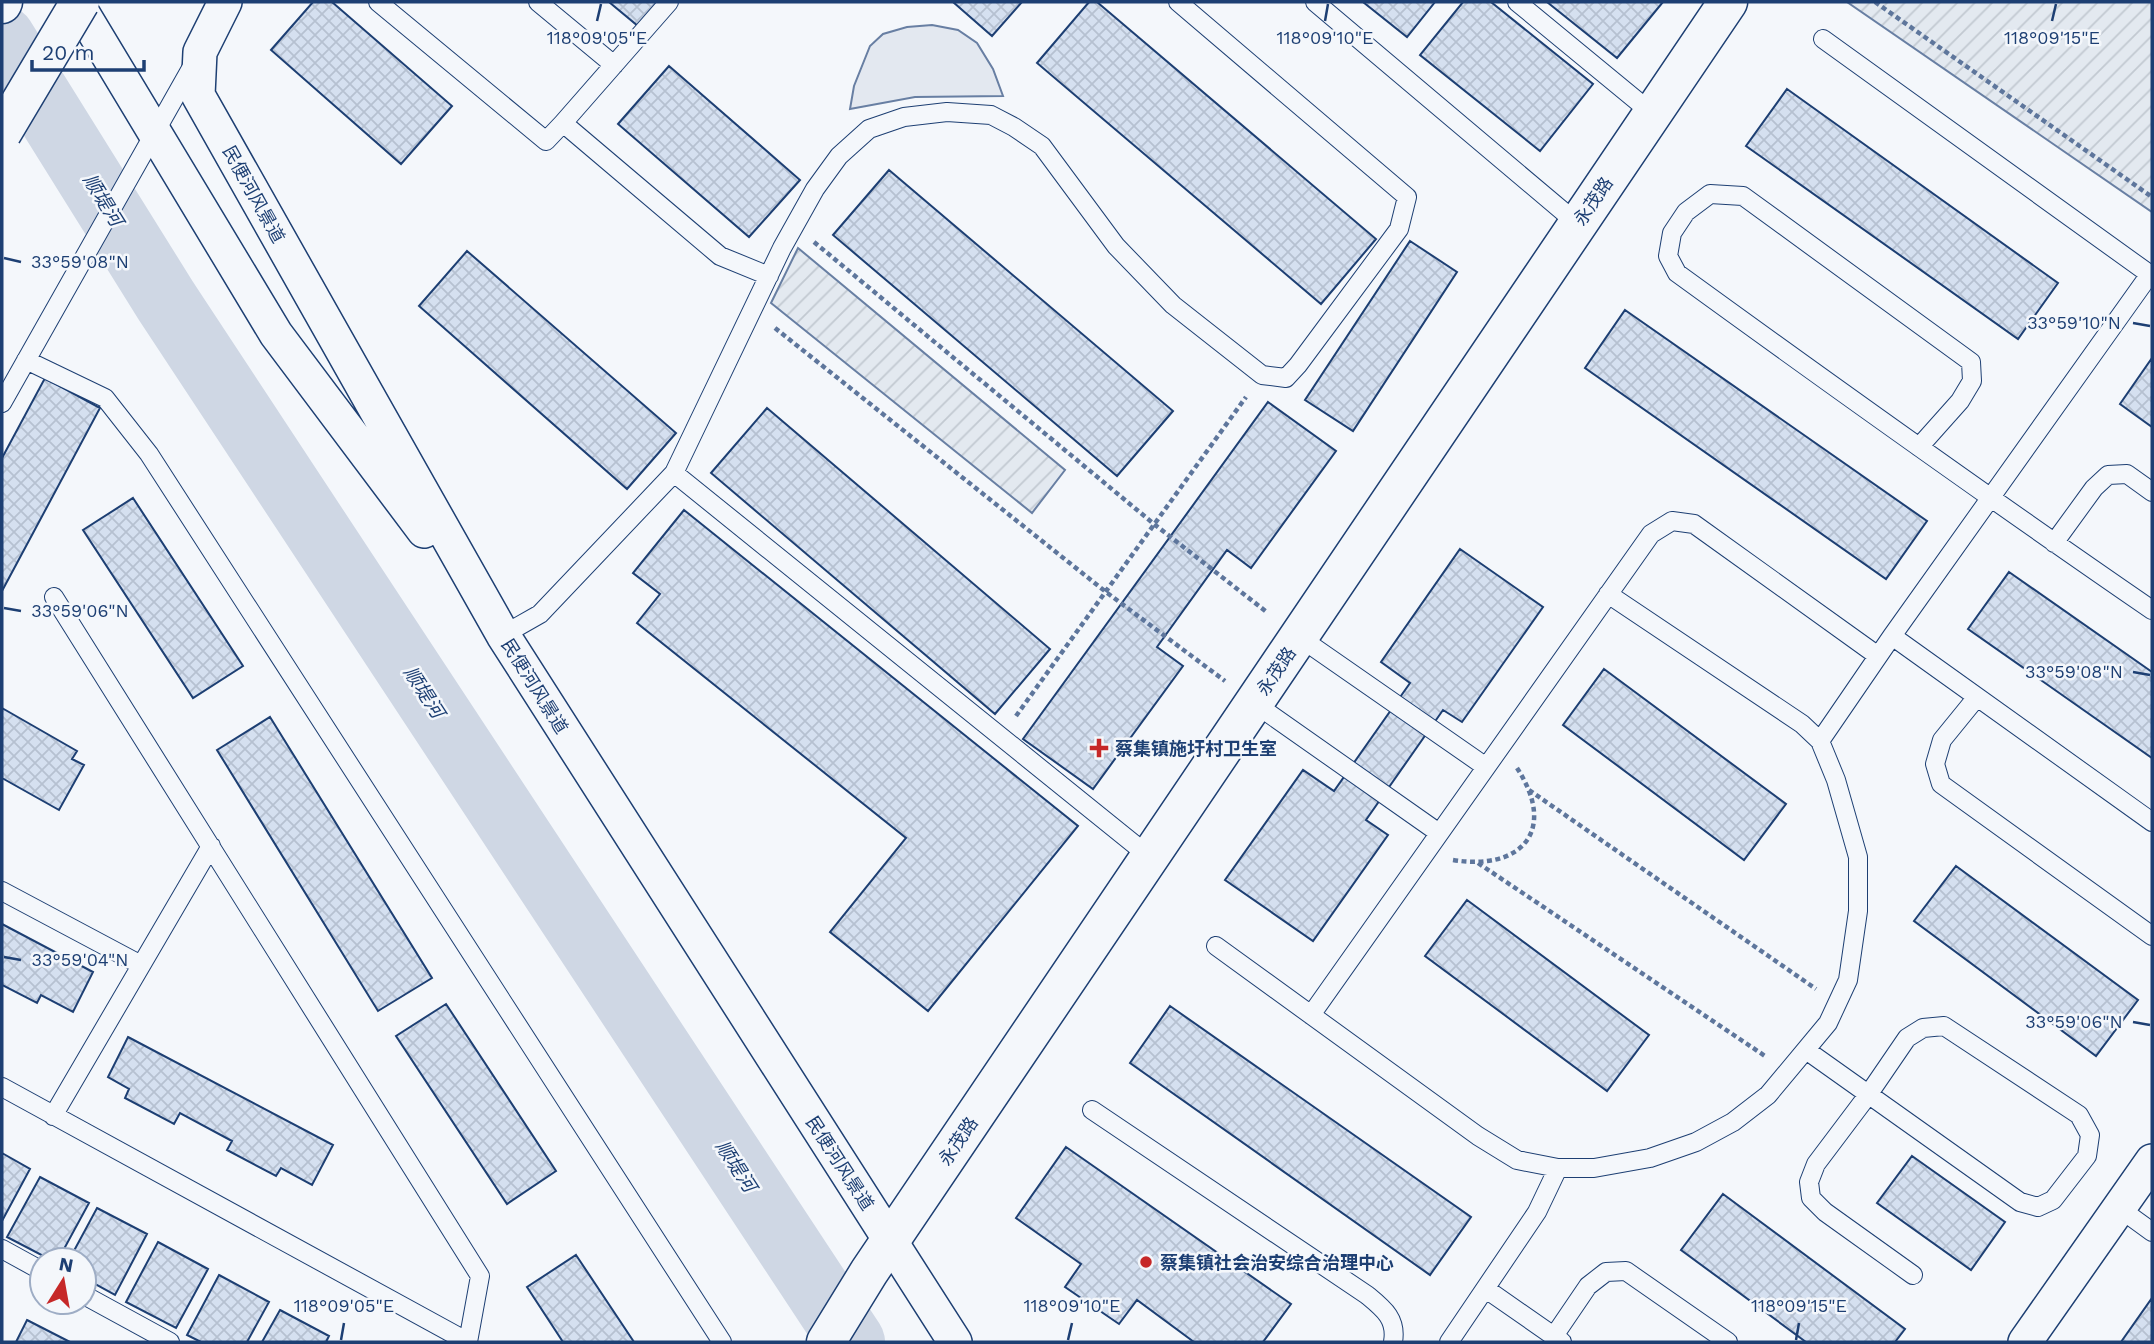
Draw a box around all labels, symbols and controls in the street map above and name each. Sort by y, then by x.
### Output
text: 118°09'05"E [547,27,647,48]
text: 118°09'10"E [1277,27,1373,48]
text: 118°09'15"E [2004,27,2100,48]
scale bar [32,28,144,72]
text: 20 m [42,40,94,65]
street label: 民便河风景道 [219,142,289,246]
water label: 顺堤河 [78,170,130,234]
street label: 永茂路 [1569,173,1617,229]
text: 33°59'08"N [31,251,129,272]
text: 33°59'10"N [2027,312,2121,333]
text: 33°59'06"N [31,600,129,621]
street label: 民便河风景道 [497,635,573,737]
street label: 永茂路 [1252,643,1300,699]
text: 33°59'08"N [2025,661,2123,682]
water label: 顺堤河 [399,662,451,726]
marker: 蔡集镇施圩村卫生室 [1089,738,1109,758]
place label: 蔡集镇施圩村卫生室 [1115,738,1277,759]
text: 33°59'04"N [32,949,128,970]
text: 33°59'06"N [2025,1011,2123,1032]
street label: 民便河风景道 [802,1112,878,1214]
street label: 永茂路 [934,1113,982,1169]
water label: 顺堤河 [711,1136,763,1200]
north arrow [28,1246,98,1316]
text: N [57,1252,75,1277]
place label: 蔡集镇社会治安综合治理中心 [1160,1252,1394,1273]
marker: 蔡集镇社会治安综合治理中心 [1138,1254,1154,1270]
text: 118°09'05"E [294,1295,394,1316]
text: 118°09'10"E [1024,1295,1120,1316]
text: 118°09'15"E [1751,1295,1847,1316]

